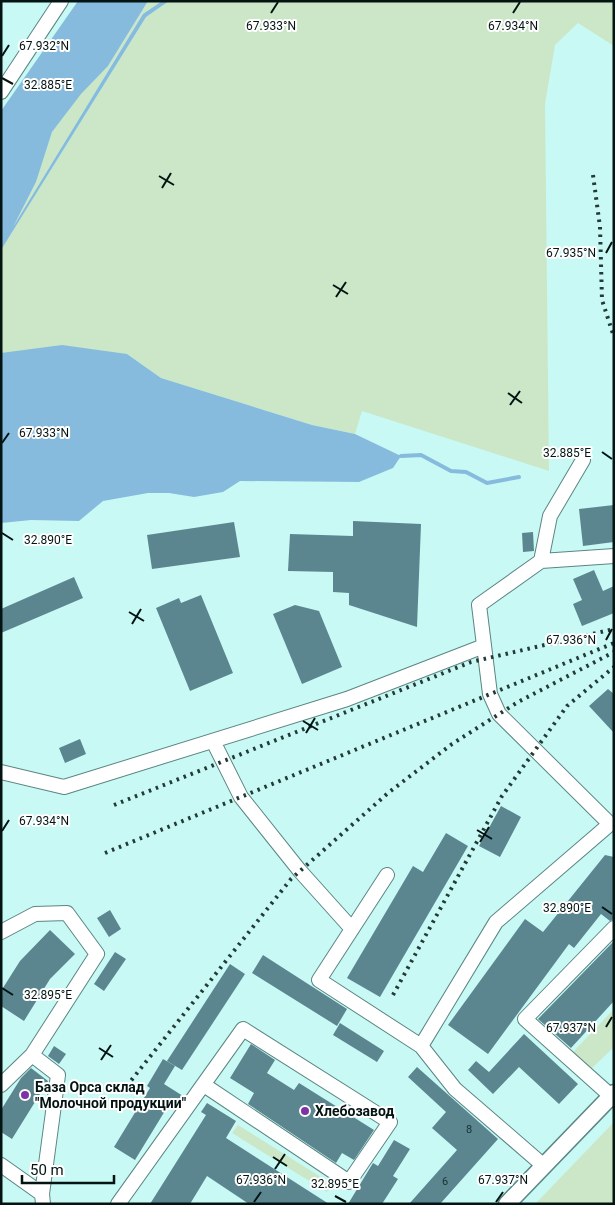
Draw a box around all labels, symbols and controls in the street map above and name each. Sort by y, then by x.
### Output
text: 67.933°N [246,19,296,33]
text: 67.934°N [488,19,538,33]
text: 67.932°N [19,39,69,53]
text: 32.885°E [24,78,72,92]
text: 67.935°N [546,246,596,260]
text: 67.933°N [19,426,69,440]
text: 32.885°E [543,446,591,460]
text: 32.890°E [24,533,72,547]
text: 67.936°N [546,633,596,647]
text: 67.934°N [19,814,69,828]
text: 32.890°E [543,901,591,915]
text: 32.895°E [24,988,72,1002]
text: 67.937°N [546,1021,596,1035]
place label: База Орса склад "Молочной продукции" [35,1079,187,1111]
marker: База Орса склад "Молочной продукции" [19,1089,31,1101]
place label: Хлебозавод [315,1103,394,1119]
marker: Хлебозавод [299,1105,311,1117]
house number: 8 [466,1123,472,1136]
scale bar [22,1152,115,1184]
text: 50 m [30,1161,64,1179]
text: 67.936°N [236,1173,286,1187]
text: 67.937°N [478,1173,528,1187]
house number: 6 [442,1175,448,1188]
text: 32.895°E [311,1177,359,1191]

